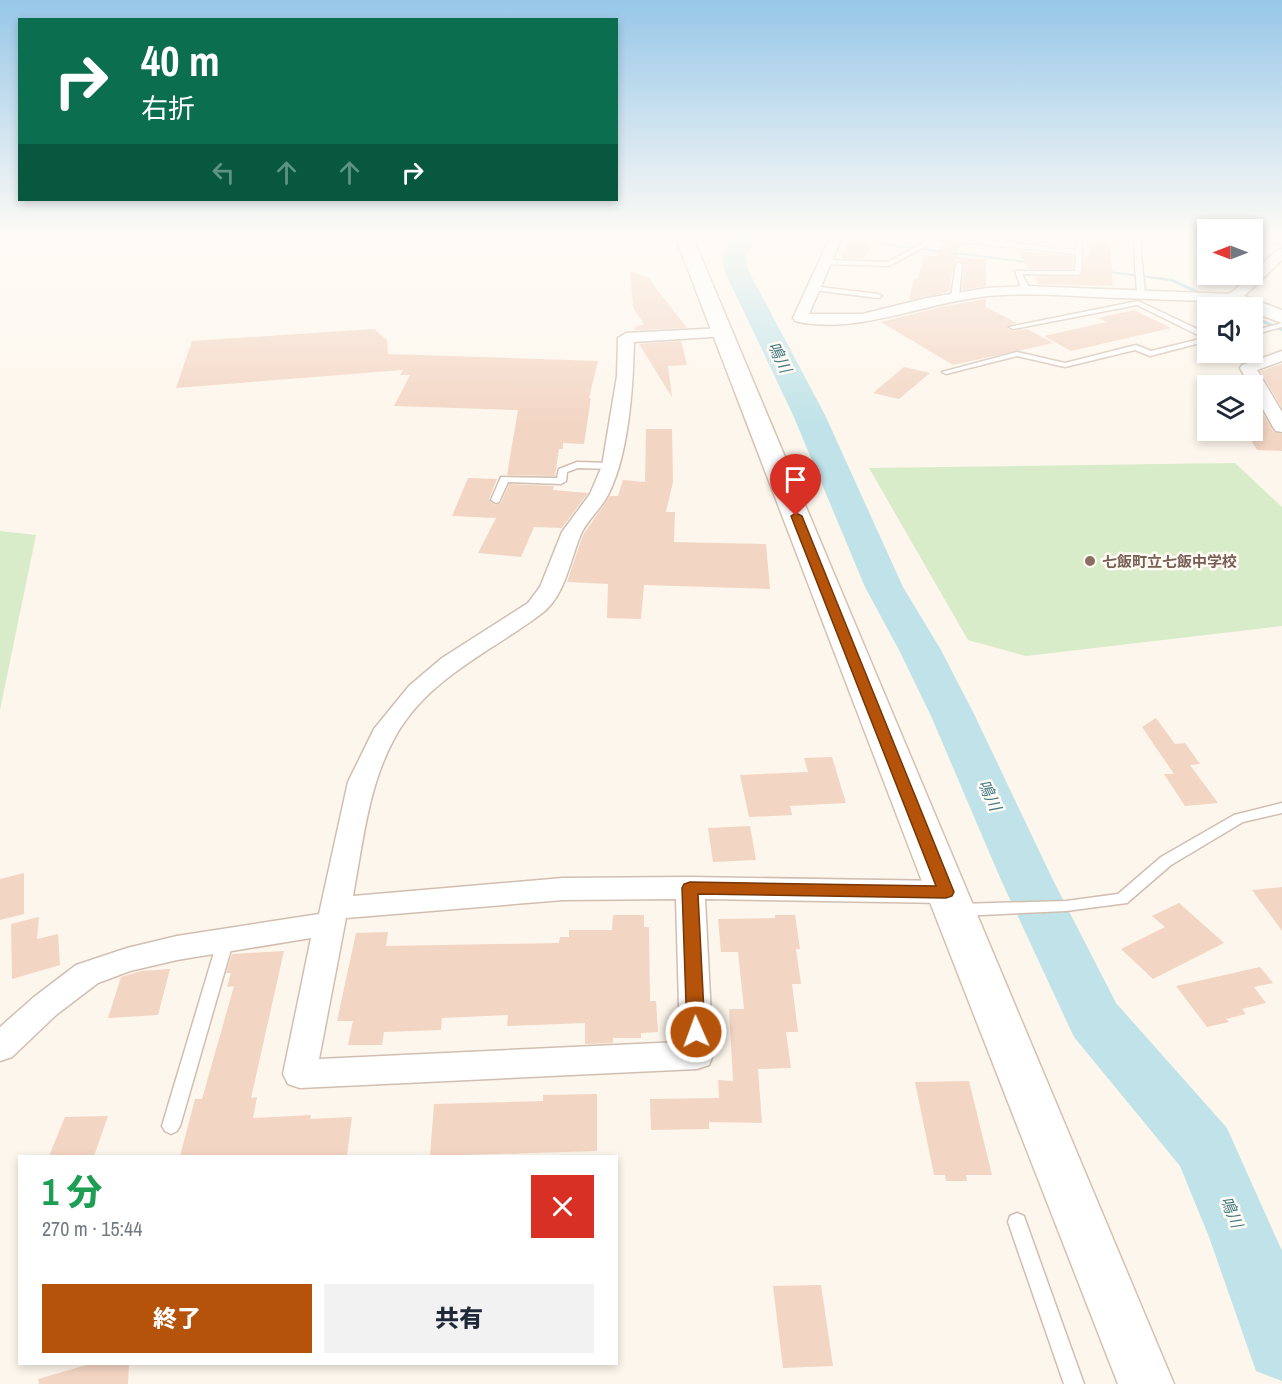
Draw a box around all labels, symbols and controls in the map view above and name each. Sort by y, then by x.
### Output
text: 40 m [141,33,220,89]
icon: right [42,42,120,120]
text: 右折 [141,90,195,126]
icon: left [207,156,240,189]
icon: ahead [270,156,303,189]
icon: ahead [333,156,366,189]
icon: right [396,156,429,189]
north arrow [1197,219,1263,285]
map controls [1197,219,1263,441]
button: sound [1197,297,1263,363]
water label: 鳴川 [763,338,798,378]
button: layers [1197,375,1263,441]
pin [770,454,821,516]
icon: arrive [779,463,812,496]
place label: 七飯町立七飯中学校 [1102,551,1237,572]
marker: 七飯町立七飯中学校 [1083,554,1097,568]
water label: 鳴川 [973,776,1008,816]
position arrow [664,1000,728,1064]
text: 1 分 [42,1168,103,1216]
button: close [531,1175,594,1238]
water label: 鳴川 [1216,1193,1249,1233]
text: 270 m · 15:44 [42,1215,142,1242]
button: 終了 [42,1284,312,1353]
button: 共有 [324,1284,594,1353]

